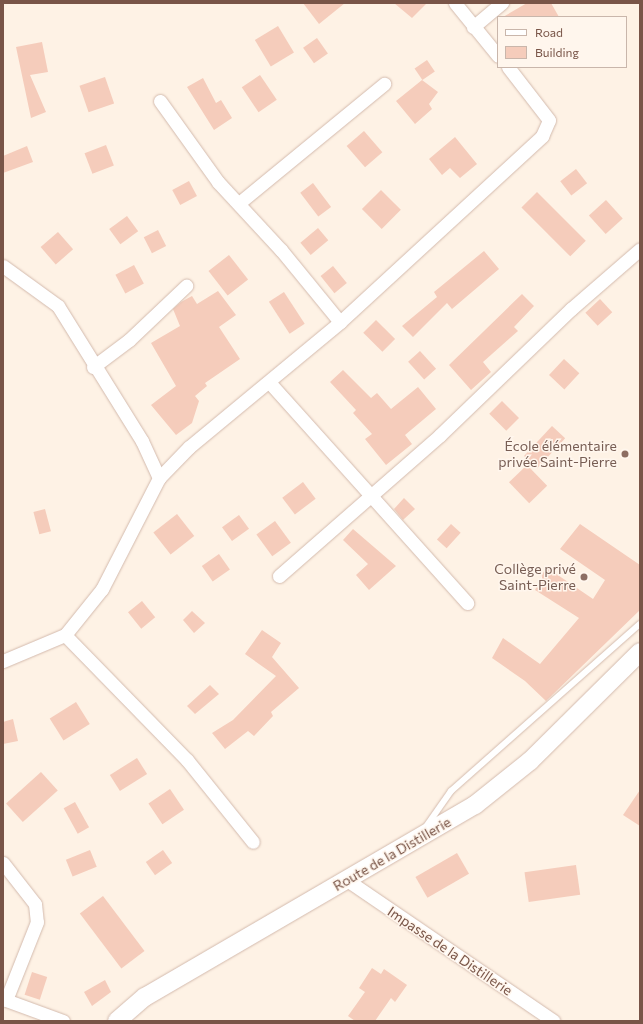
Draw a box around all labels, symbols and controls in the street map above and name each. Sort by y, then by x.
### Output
legend [497,16,627,68]
text: Road [535,25,563,39]
text: Building [535,45,579,59]
place label: École élémentaire privée Saint-Pierre [498,438,617,470]
marker: École élémentaire privée Saint-Pierre [620,449,630,459]
place label: Collège privé Saint-Pierre [494,561,576,594]
marker: Collège privé Saint-Pierre [579,572,589,582]
street label: Route de la Distillerie [330,813,454,895]
street label: Impasse de la Distillerie [384,903,516,999]

